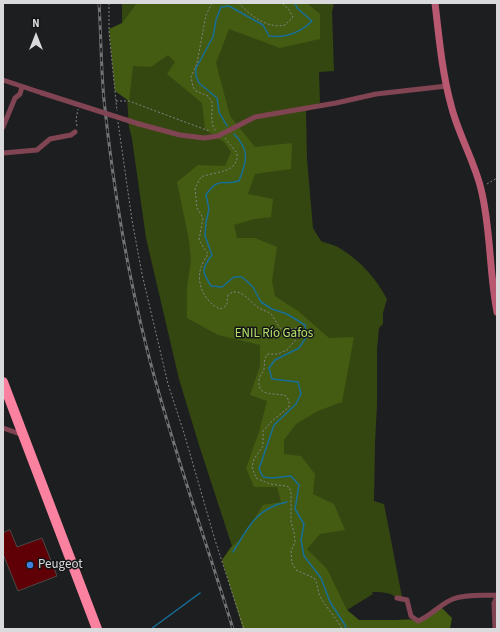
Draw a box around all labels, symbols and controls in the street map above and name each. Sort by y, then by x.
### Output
north arrow [16,16,56,56]
text: N [32,16,40,31]
park label: ENIL Río Gafos [235,326,313,342]
place label: Peugeot [38,557,83,573]
marker: Peugeot [25,560,35,570]

